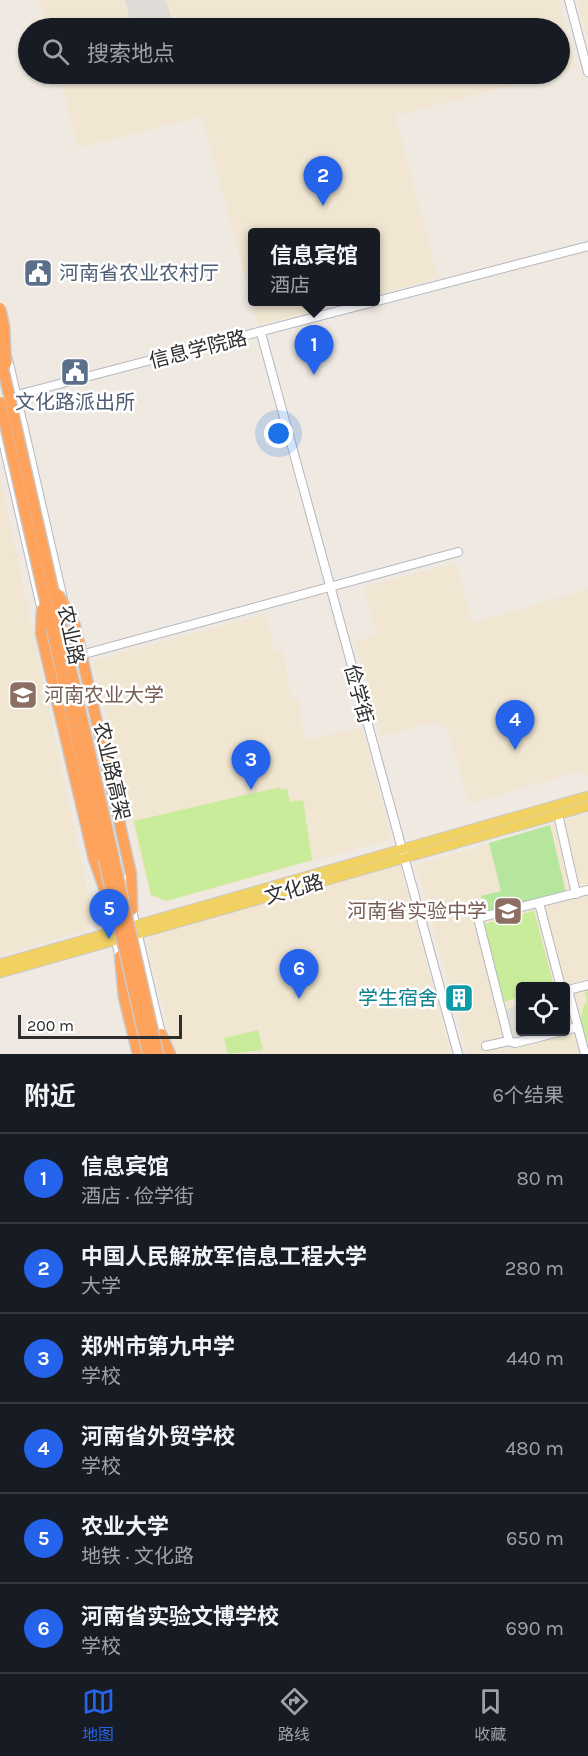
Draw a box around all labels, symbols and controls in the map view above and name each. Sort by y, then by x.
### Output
search box [18,18,570,84]
icon: search [39,35,72,68]
text: 搜索地点 [87,41,175,67]
pin: 2 [304,156,342,206]
popup [248,228,380,306]
text: 信息宾馆 [270,243,358,269]
public building icon: 河南省农业农村厅 [22,257,54,289]
place label: 河南省农业农村厅 [59,262,219,285]
text: 酒店 [270,274,310,297]
street label: 信息学院路 [147,326,249,373]
pin: 1 [294,326,334,375]
public building icon: 文化路派出所 [59,356,91,388]
place label: 文化路派出所 [15,391,135,414]
your location [264,419,293,448]
street label: 农业路 [53,603,88,667]
street label: 俭学街 [340,662,377,726]
school or university icon: 河南农业大学 [7,679,39,711]
place label: 河南农业大学 [44,684,164,707]
pin: 4 [496,700,534,750]
street label: 农业路高架 [89,720,134,822]
pin: 3 [232,740,270,790]
street label: 文化路 [262,870,326,909]
pin: 5 [90,890,128,939]
school or university icon: 河南省实验中学 [492,895,524,927]
place label: 河南省实验中学 [347,900,487,923]
pin: 6 [280,950,318,999]
building icon: 学生宿舍 [443,982,475,1014]
map controls [516,982,570,1036]
button: locate [516,982,570,1036]
place label: 学生宿舍 [358,987,438,1010]
scale bar [18,1012,182,1040]
text: 200 m [27,1016,74,1035]
text: 附近 [24,1081,76,1112]
text: 6个结果 [493,1084,564,1107]
text: 信息宾馆 [81,1154,169,1180]
text: 1 [40,1167,47,1190]
text: 80 m [516,1167,564,1190]
text: 酒店 · 俭学街 [81,1185,194,1208]
text: 中国人民解放军信息工程大学 [81,1244,367,1270]
text: 2 [37,1257,50,1280]
text: 280 m [505,1257,564,1280]
text: 大学 [81,1275,121,1298]
text: 郑州市第九中学 [81,1334,235,1360]
text: 3 [37,1347,50,1370]
text: 440 m [506,1347,564,1370]
text: 学校 [81,1365,121,1388]
text: 河南省外贸学校 [81,1424,235,1450]
text: 4 [38,1437,49,1460]
text: 480 m [505,1437,564,1460]
text: 学校 [81,1455,121,1478]
text: 农业大学 [81,1514,169,1540]
text: 5 [38,1527,49,1550]
text: 650 m [506,1527,564,1550]
text: 地铁 · 文化路 [81,1545,194,1568]
text: 河南省实验文博学校 [81,1604,279,1630]
text: 6 [37,1617,50,1640]
text: 690 m [506,1617,564,1640]
text: 学校 [81,1635,121,1658]
tab: 地图 [82,1685,115,1745]
tab: 路线 [278,1685,311,1745]
tab: 收藏 [474,1685,507,1745]

